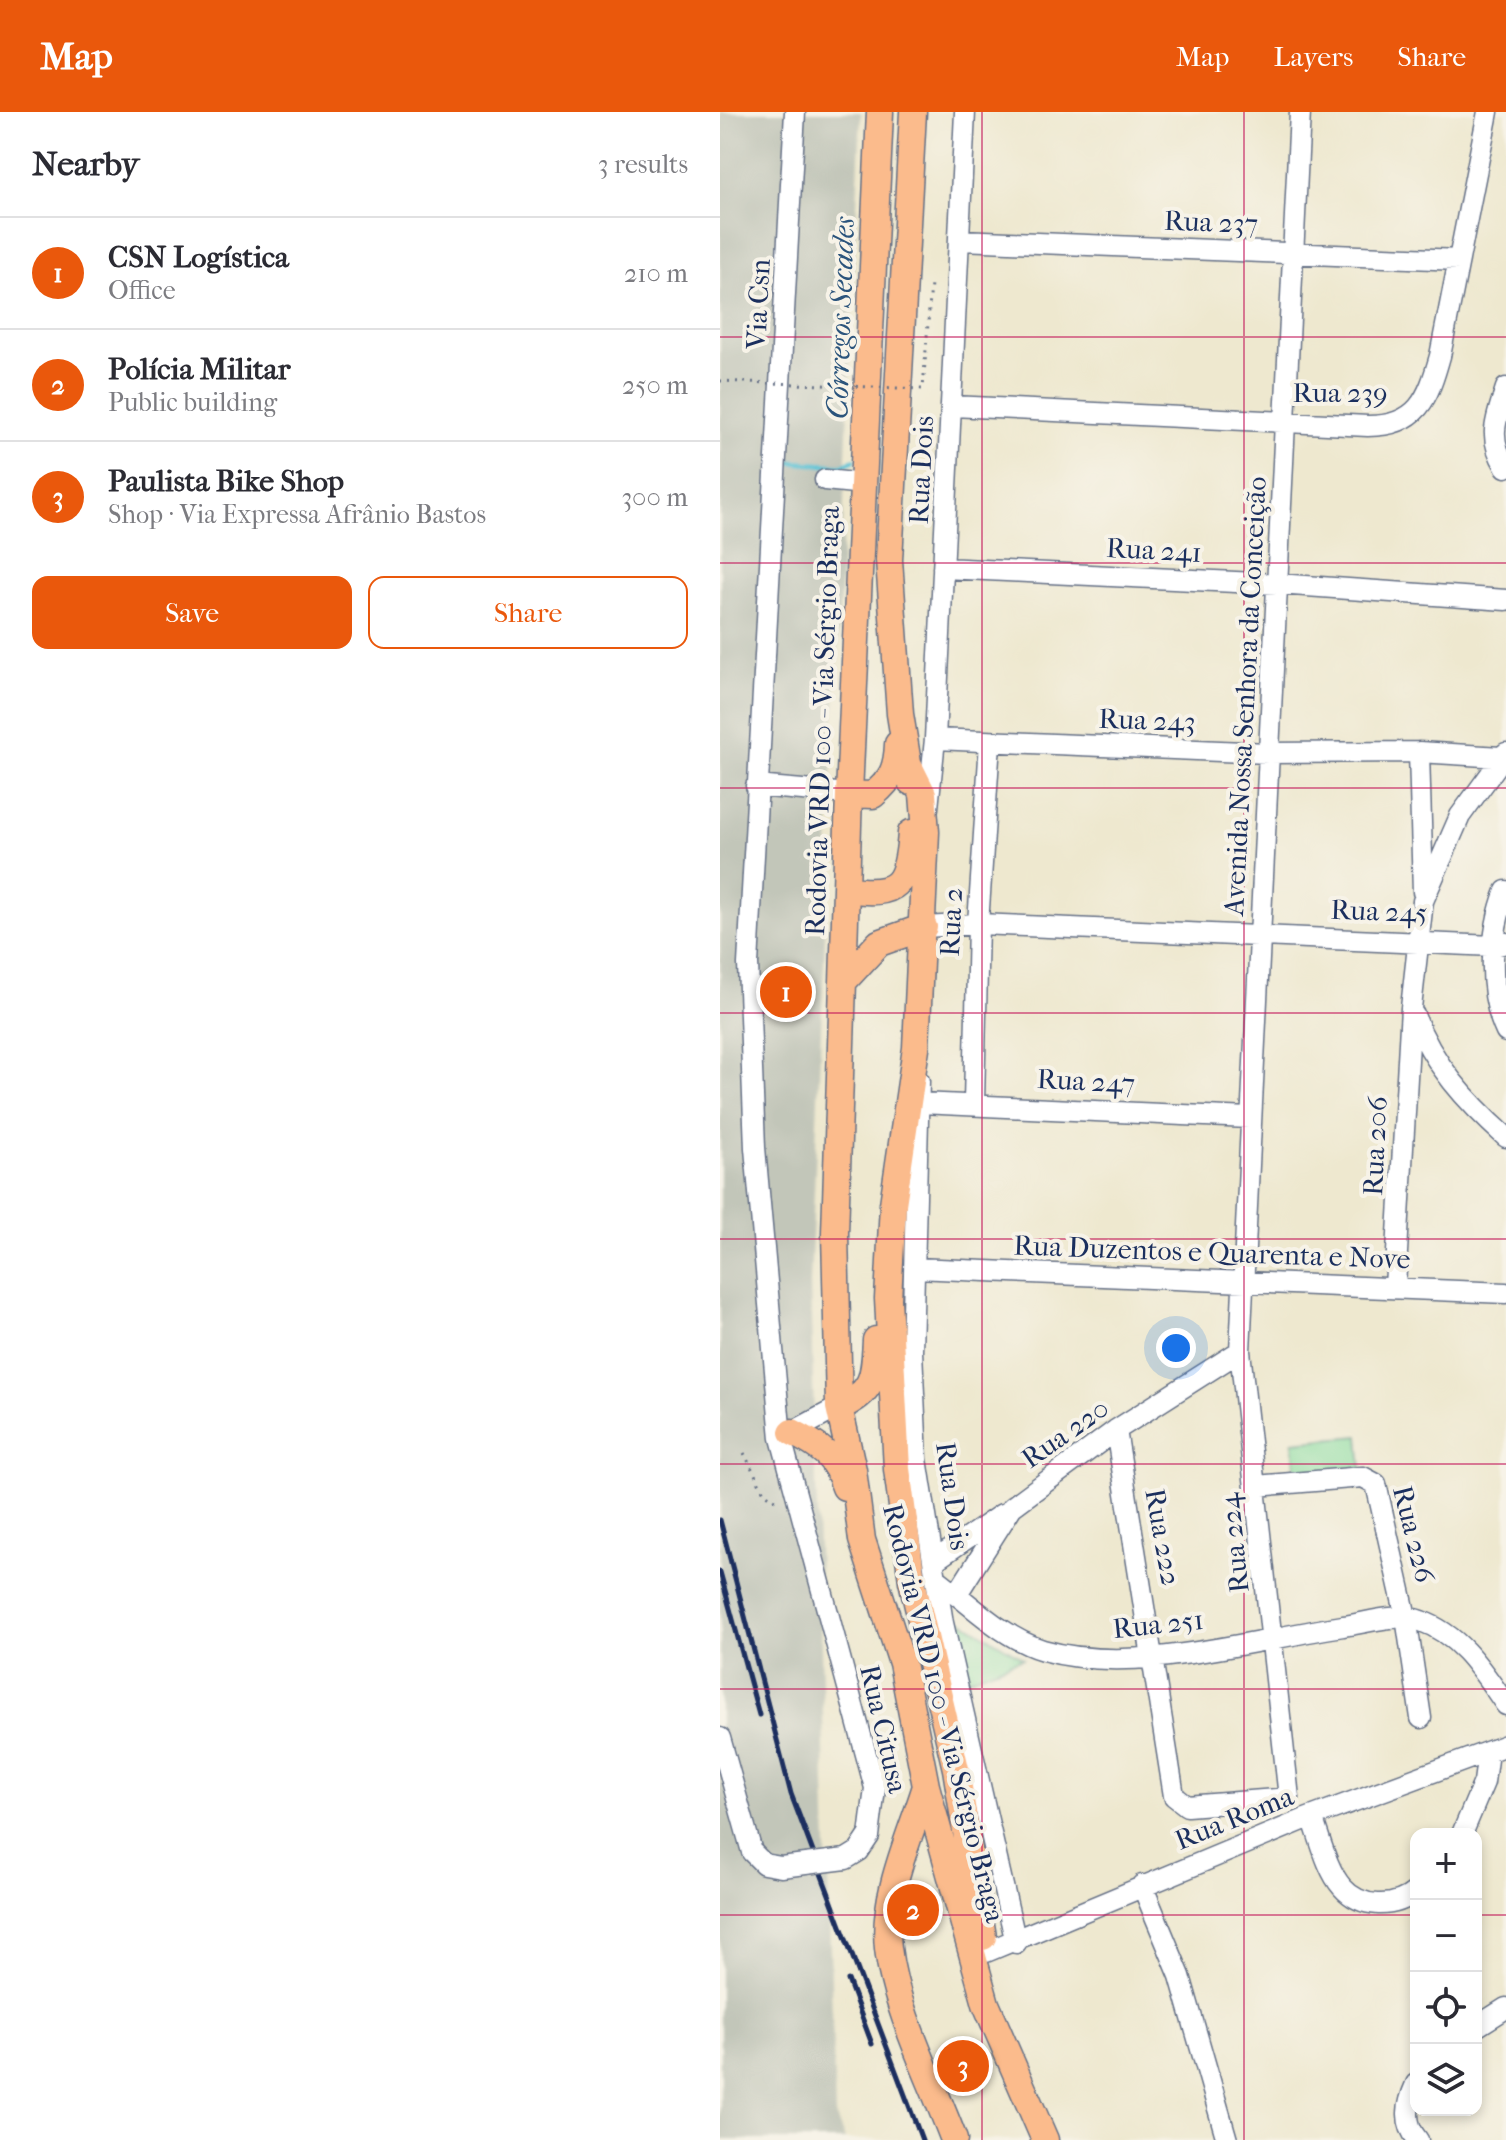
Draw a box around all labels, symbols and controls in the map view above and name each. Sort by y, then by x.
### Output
text: Map [40,34,113,79]
text: Map [1176,40,1229,73]
text: Layers [1273,40,1353,73]
text: Share [1397,40,1466,73]
text: Nearby [32,144,139,184]
text: 3 results [598,149,688,180]
street label: Rua 237 [1163,204,1259,240]
water label: Córregos Secades [820,215,862,420]
text: CSN Logística [108,240,289,275]
text: 1 [53,258,63,289]
text: 210 m [624,258,688,289]
street label: Via Csn [739,258,777,351]
text: Office [108,275,176,306]
text: Polícia Militar [108,352,290,387]
text: 2 [51,370,65,401]
text: 250 m [622,370,688,401]
street label: Rua 239 [1292,376,1388,409]
text: Public building [108,387,277,418]
street label: Rua Dois [902,415,940,525]
text: Paulista Bike Shop [108,464,344,499]
street label: Avenida Nossa Senhora da Conceição [1217,475,1273,918]
text: 3 [53,482,63,513]
text: 300 m [621,482,688,513]
text: Shop · Via Expressa Afrânio Bastos [108,499,486,530]
street label: Rodovia VRD 100 - Via Sérgio Braga [798,504,846,937]
street label: Rua 241 [1105,531,1203,569]
button: Save [32,576,352,649]
button: Share [368,576,688,649]
street label: Rua 243 [1098,702,1196,738]
street label: Rua 2 [933,887,969,957]
street label: Rua 245 [1330,893,1428,929]
pin: 1 [760,962,812,1022]
street label: Rua 247 [1036,1062,1136,1100]
street label: Rua 206 [1356,1095,1394,1197]
street label: Rua Duzentos e Quarenta e Nove [1013,1229,1411,1275]
your location [1156,1328,1196,1368]
street label: Rua 220 [1015,1391,1115,1475]
street label: Rua Dois [929,1440,977,1552]
street label: Rua 226 [1386,1482,1442,1587]
street label: Rua 222 [1138,1486,1188,1588]
street label: Rua 224 [1212,1490,1256,1594]
street label: Rodovia VRD 100 - Via Sérgio Braga [876,1500,1012,1927]
street label: Rua 251 [1111,1603,1205,1645]
street label: Rua Citusa [853,1662,915,1797]
street label: Rua Roma [1170,1779,1299,1857]
map controls [1410,1828,1482,2116]
button: + [1410,1828,1482,1900]
pin: 2 [887,1880,939,1940]
button: − [1410,1900,1482,1972]
button: locate [1410,1972,1482,2044]
pin: 3 [937,2036,989,2096]
button: layers [1410,2044,1482,2116]

